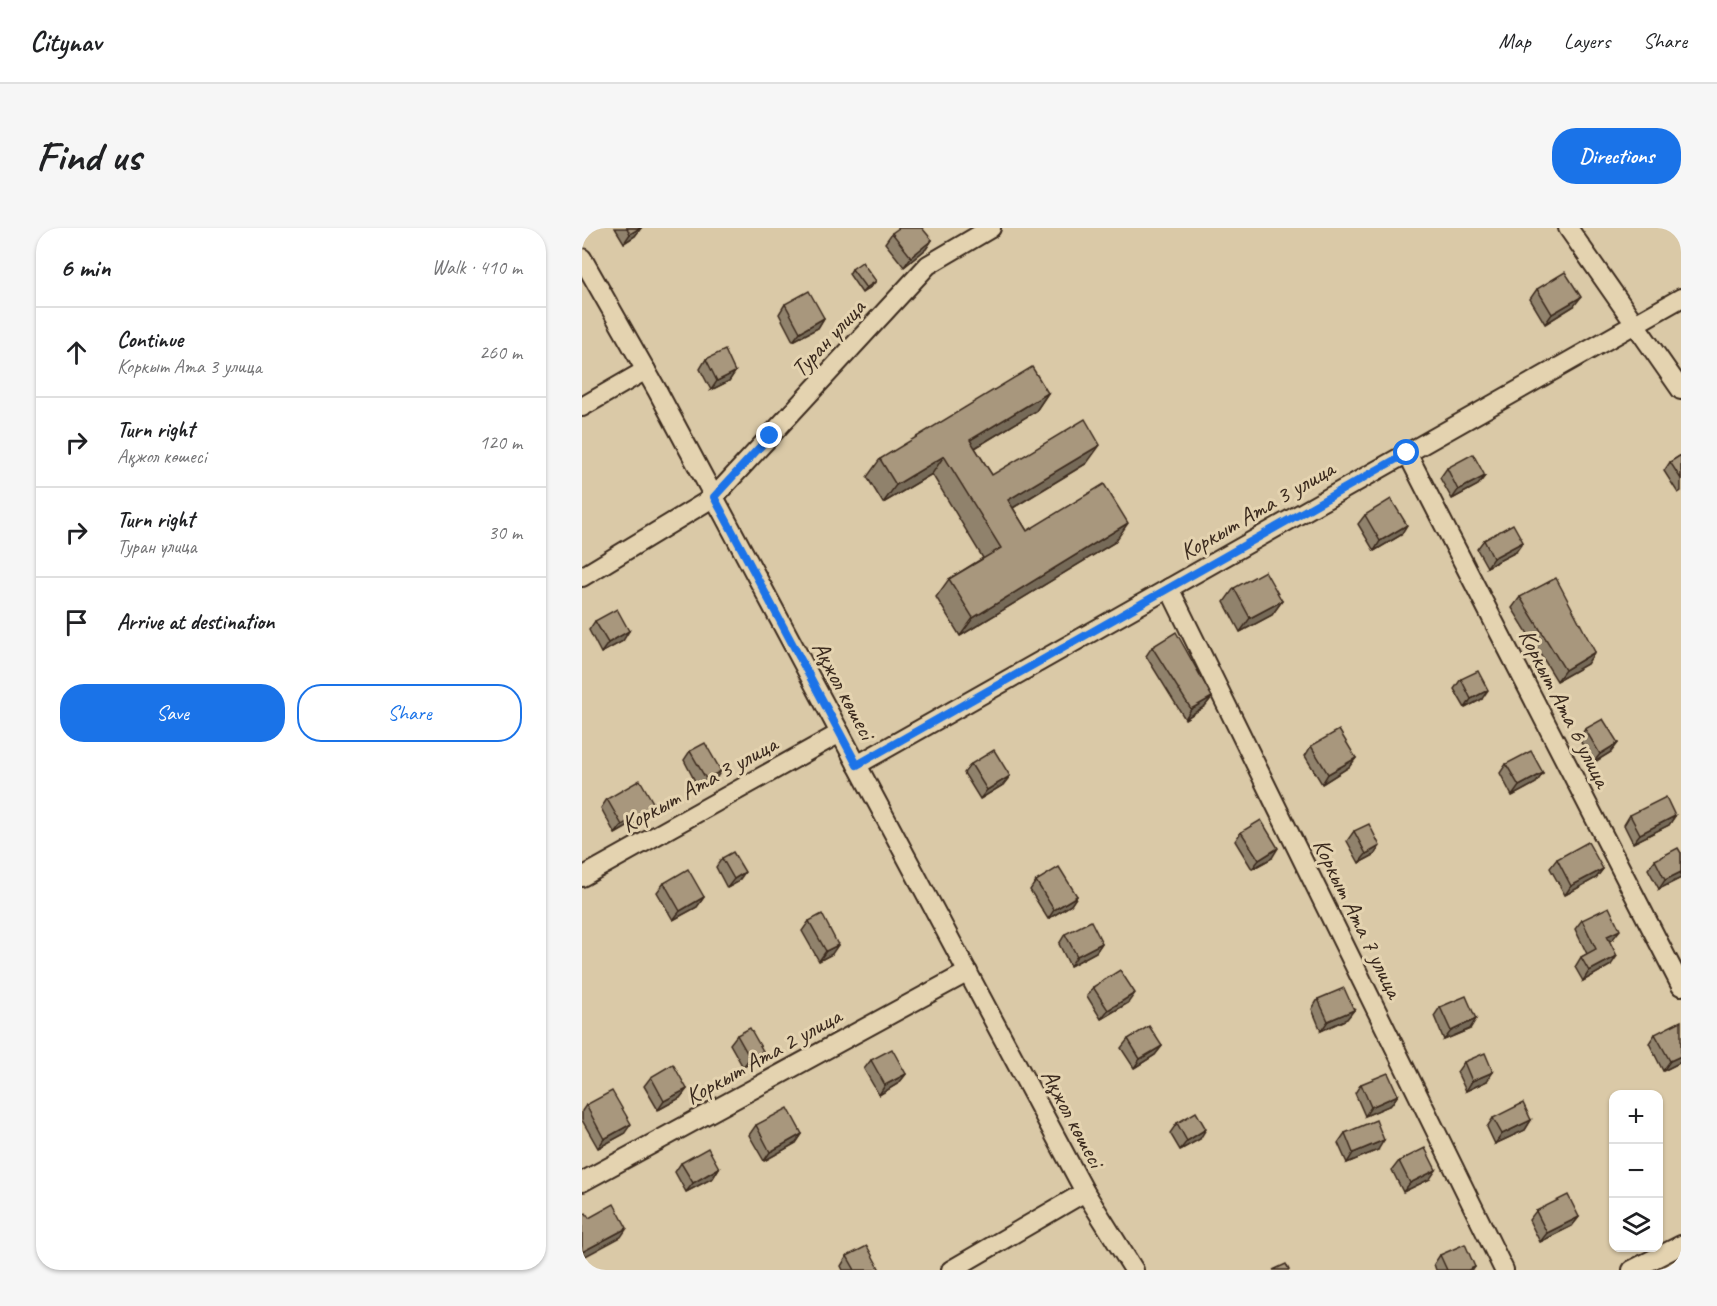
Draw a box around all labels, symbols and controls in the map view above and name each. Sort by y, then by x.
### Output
text: Citynav [30,24,101,59]
text: Map [1498,28,1531,54]
text: Layers [1564,28,1610,54]
text: Share [1643,28,1687,54]
button: Directions [1552,128,1681,184]
text: Find us [36,130,141,183]
text: 6 min [60,251,110,284]
text: Walk · 410 m [432,255,522,280]
street label: Туран улица [784,292,872,383]
text: Continue [117,326,183,354]
icon: ahead [60,336,93,369]
text: 260 m [479,340,522,365]
text: Коркыт Ата 3 улица [117,354,262,379]
text: Turn right [117,416,194,444]
route end [756,422,782,448]
icon: right [60,426,93,459]
text: 120 m [479,430,522,455]
route start [1393,439,1419,465]
text: Ақжол көшесі [117,444,206,469]
street label: Коркыт Ата 3 улица [1174,453,1341,566]
text: Turn right [117,506,194,534]
icon: right [60,516,93,549]
text: 30 m [488,520,522,545]
text: Туран улица [117,534,197,559]
icon: arrive [60,606,93,639]
text: Arrive at destination [117,608,274,636]
street label: Коркыт Ата 6 улица [1512,624,1619,794]
street label: Ақжол көшесі [806,636,884,747]
button: Save [60,684,285,742]
button: Share [297,684,522,742]
street label: Коркыт Ата 3 улица [616,728,784,839]
street label: Коркыт Ата 7 улица [1306,833,1410,1004]
street label: Коркыт Ата 2 улица [680,1000,848,1111]
street label: Ақжол көшесі [1035,1064,1113,1175]
map controls [1609,1090,1663,1252]
button: + [1609,1090,1663,1144]
button: − [1609,1144,1663,1198]
button: layers [1609,1198,1663,1252]

